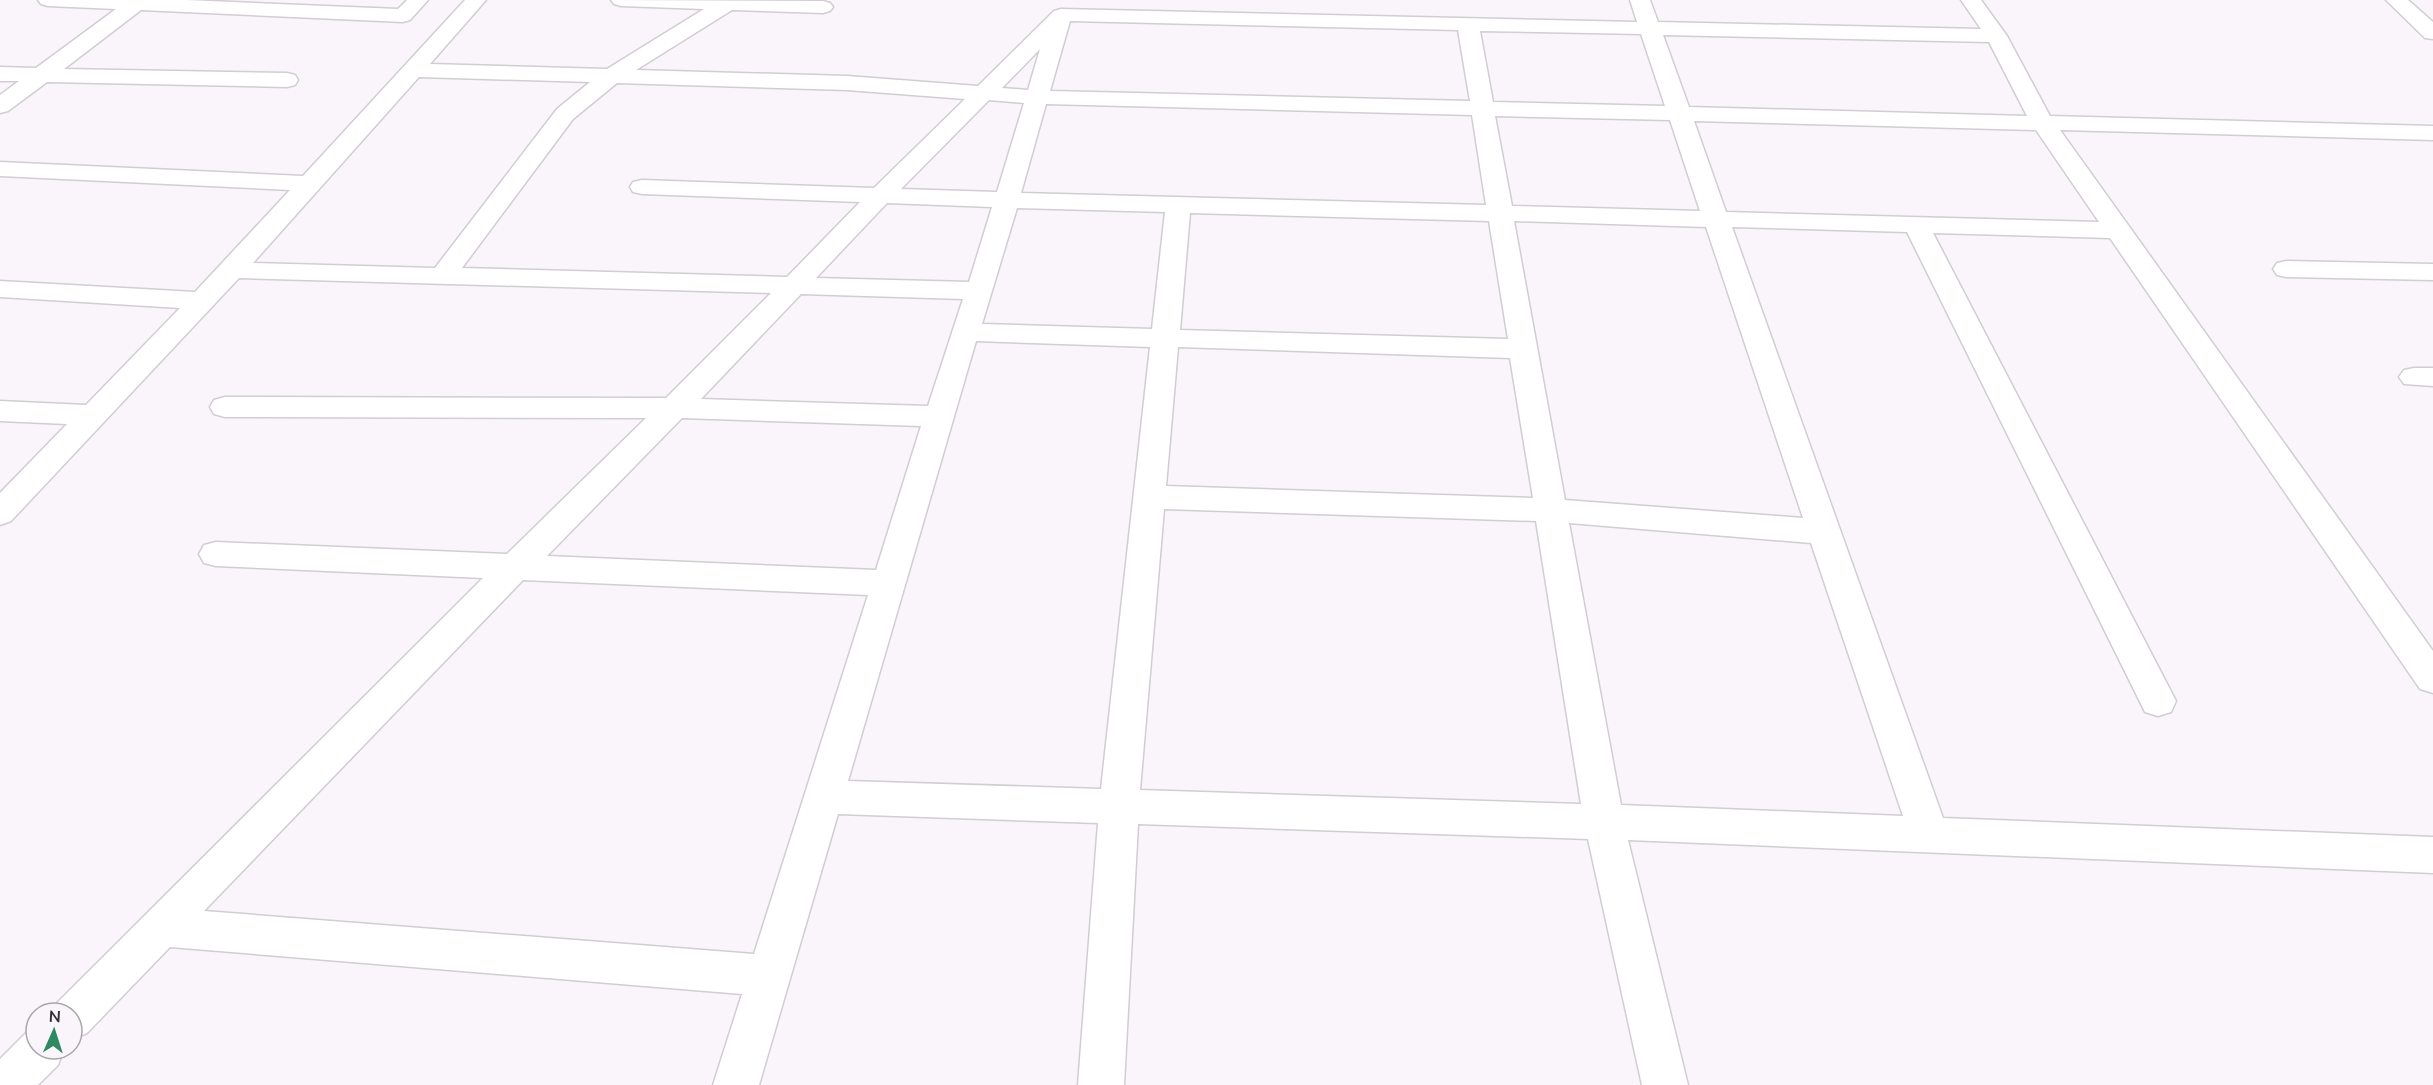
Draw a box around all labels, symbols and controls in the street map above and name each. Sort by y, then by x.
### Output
north arrow [24,1001,84,1061]
text: N [48,1006,61,1026]

